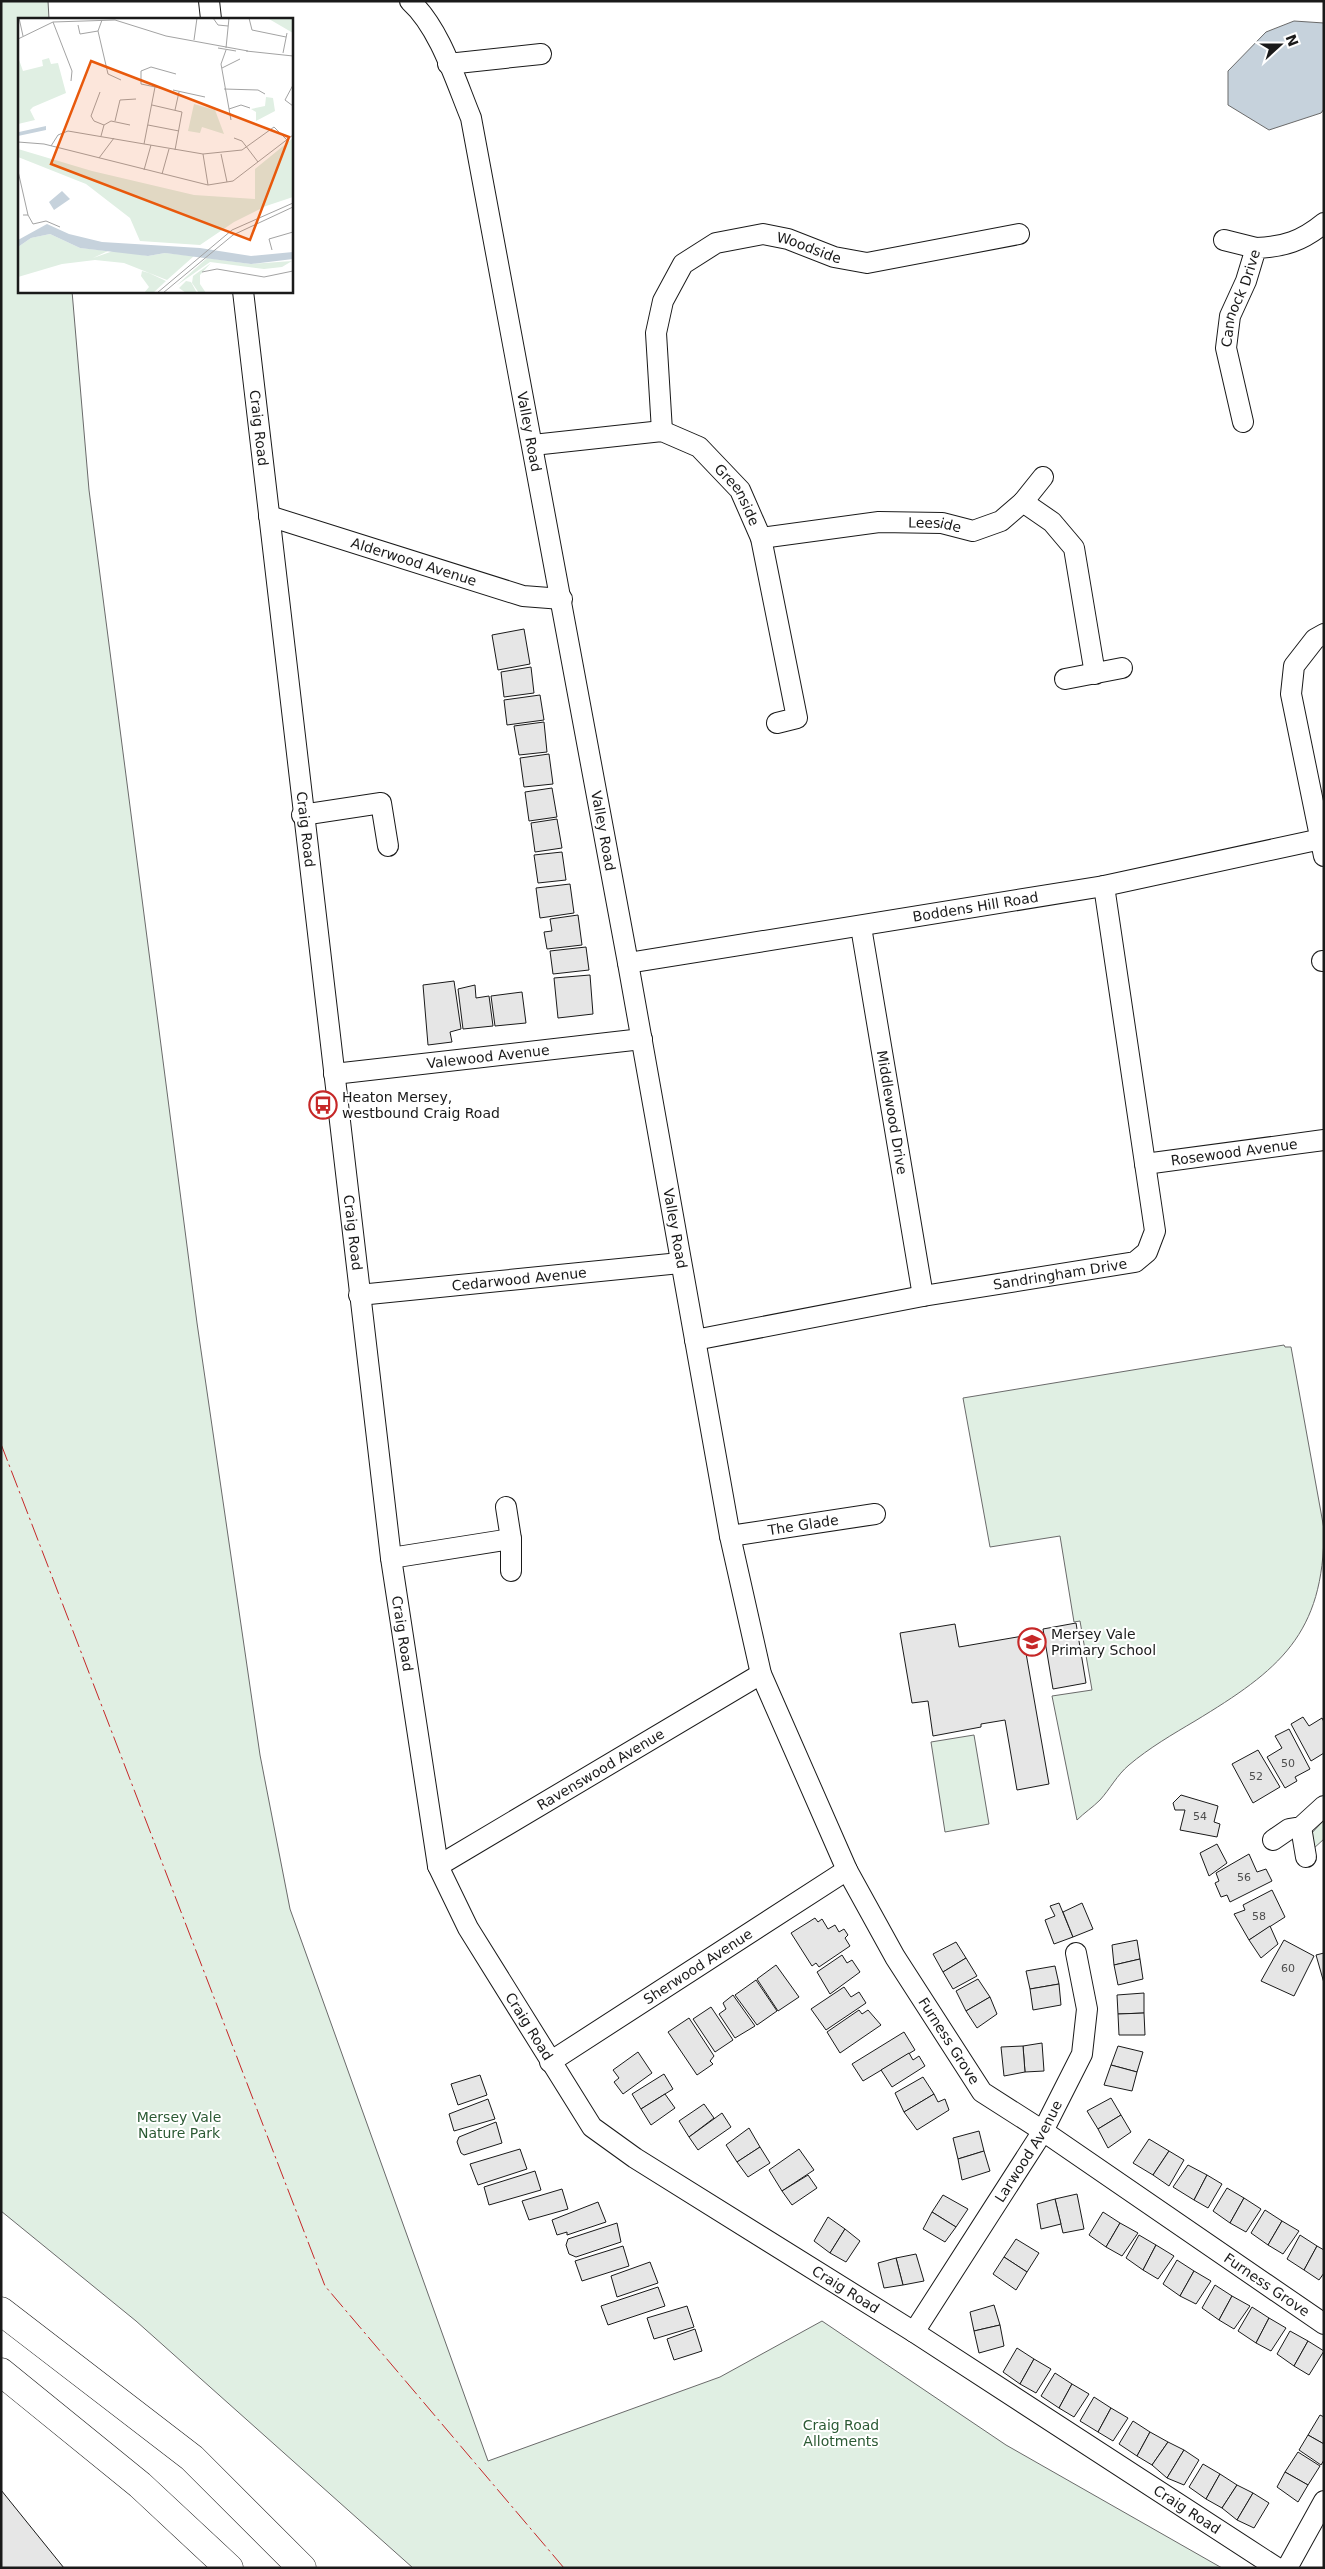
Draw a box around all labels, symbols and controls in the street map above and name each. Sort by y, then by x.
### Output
inset map [18,18,292,292]
north arrow [1255,20,1305,70]
text: N [1283,32,1302,49]
street label: Woodside [775,229,842,266]
street label: Cannock Drive [1218,248,1263,348]
street label: Craig Road [247,389,271,467]
street label: Valley Road [514,390,545,473]
street label: Greenside [711,461,763,528]
street label: Leeside [908,514,963,536]
street label: Alderwood Avenue [349,534,479,589]
street label: Valley Road [588,789,619,872]
street label: Craig Road [293,790,318,868]
street label: Boddens Hill Road [911,889,1039,925]
street label: Valewood Avenue [426,1042,550,1071]
street label: Middlewood Drive [874,1049,910,1176]
place label: Heaton Mersey, westbound Craig Road [342,1089,500,1121]
bus stop icon: Heaton Mersey, westbound Craig Road [308,1090,338,1120]
street label: Rosewood Avenue [1170,1136,1299,1168]
street label: Valley Road [660,1187,690,1270]
street label: Craig Road [341,1194,365,1272]
street label: Sandringham Drive [992,1255,1128,1293]
street label: Cedarwood Avenue [451,1264,588,1294]
street label: The Glade [766,1512,840,1538]
street label: Craig Road [389,1594,416,1673]
place label: Mersey Vale Primary School [1051,1626,1156,1658]
school or university icon: Mersey Vale Primary School [1017,1627,1047,1657]
street label: Ravenswood Avenue [534,1725,667,1813]
house number: 50 [1281,1757,1295,1770]
house number: 52 [1249,1770,1263,1783]
house number: 54 [1193,1810,1207,1823]
house number: 56 [1237,1871,1251,1884]
house number: 58 [1252,1910,1266,1923]
street label: Sherwood Avenue [640,1925,755,2007]
house number: 60 [1281,1962,1295,1975]
street label: Craig Road [502,1990,556,2063]
street label: Furness Grove [915,1994,983,2087]
street label: Larwood Avenue [991,2098,1065,2205]
park label: Mersey Vale Nature Park [137,2109,221,2141]
street label: Furness Grove [1221,2250,1313,2320]
street label: Craig Road [809,2262,883,2317]
park label: Craig Road Allotments [803,2417,879,2449]
street label: Craig Road [1151,2482,1223,2537]

